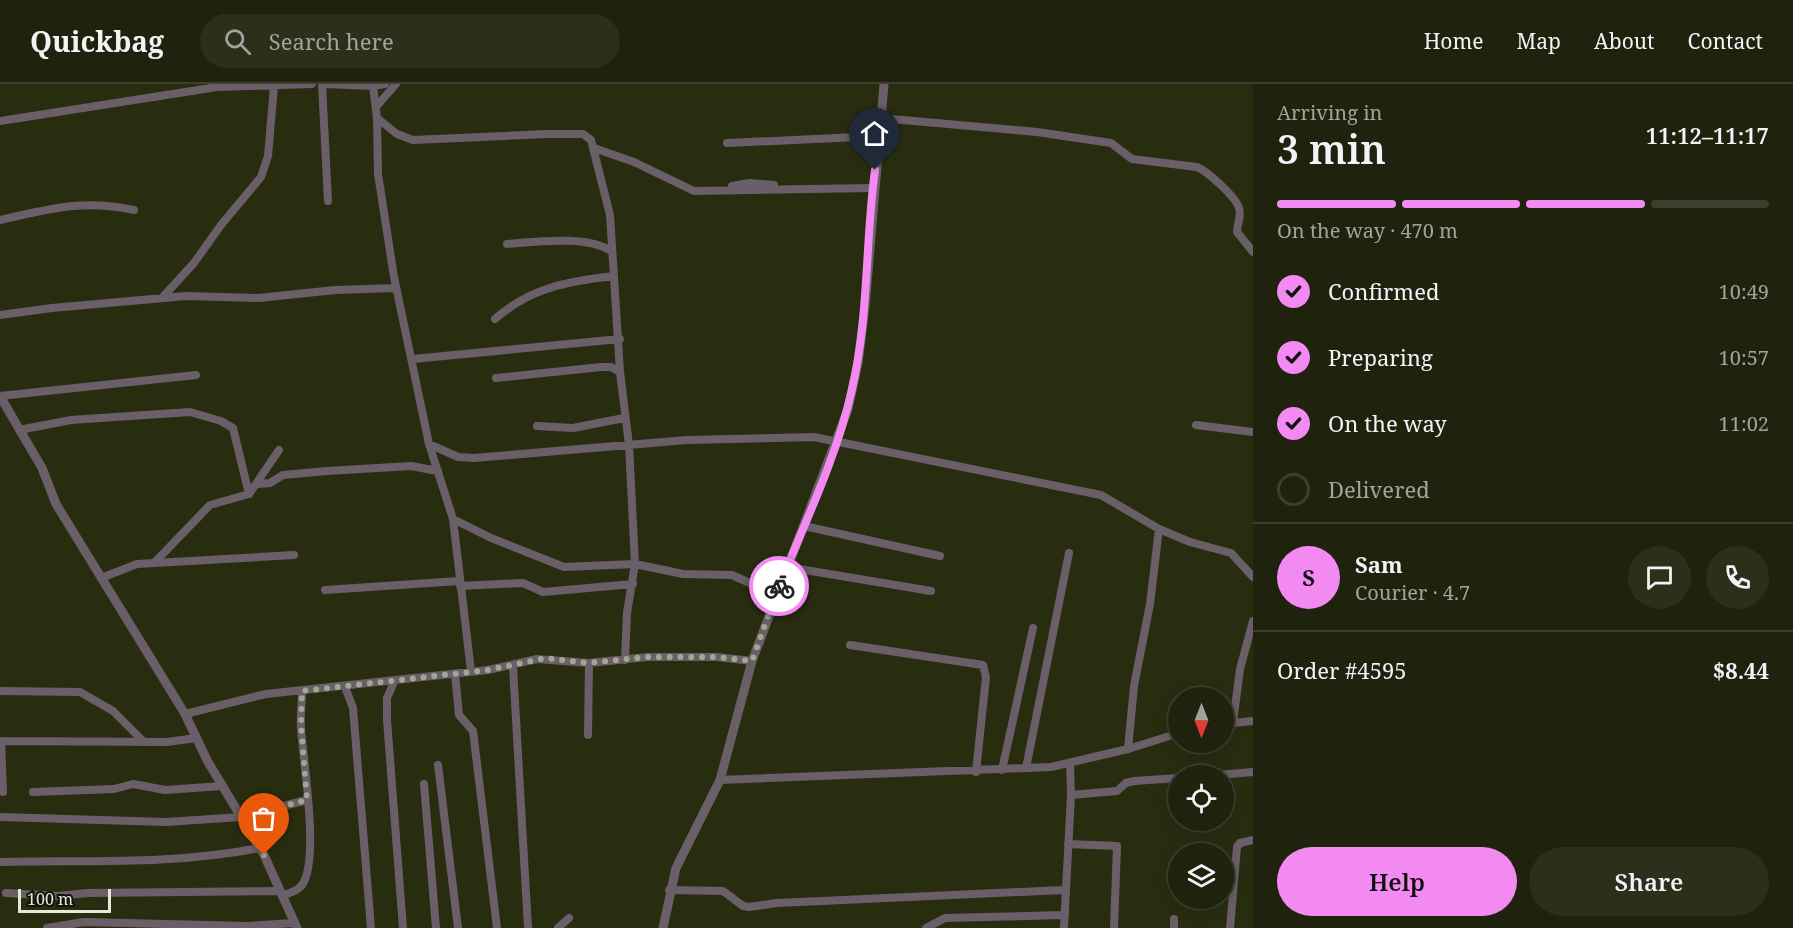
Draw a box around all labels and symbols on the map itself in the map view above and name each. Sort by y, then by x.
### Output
pin [849,108,900,170]
courier [749,556,809,616]
north arrow [1168,687,1234,753]
pin [238,793,289,855]
scale bar [18,886,111,914]

